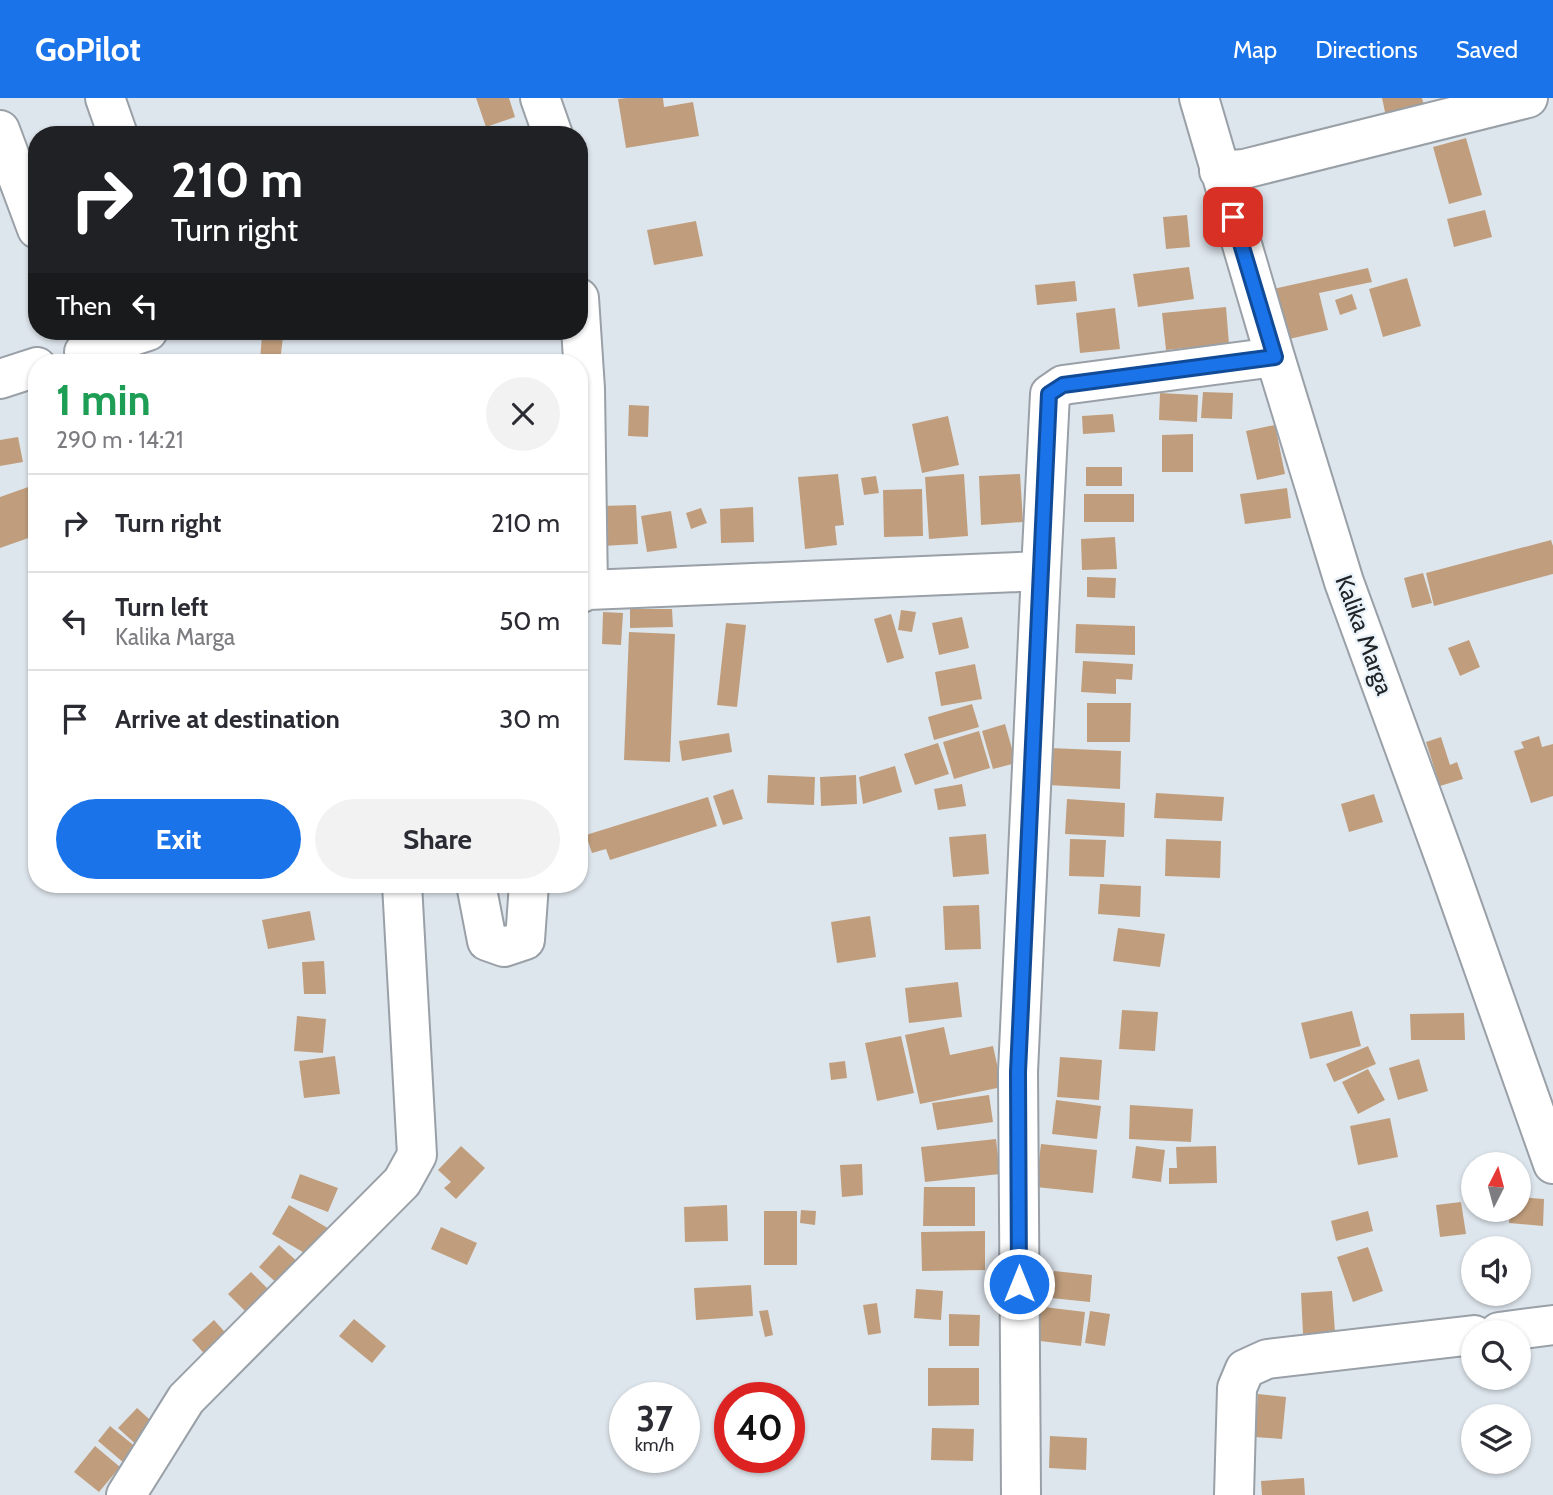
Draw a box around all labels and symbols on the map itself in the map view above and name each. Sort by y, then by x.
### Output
pin [1203,187,1263,247]
street label: Kalika Marga [1329,571,1400,699]
north arrow [1461,1152,1531,1222]
position arrow [982,1247,1056,1321]
speed limit sign: 40 [714,1382,805,1473]

